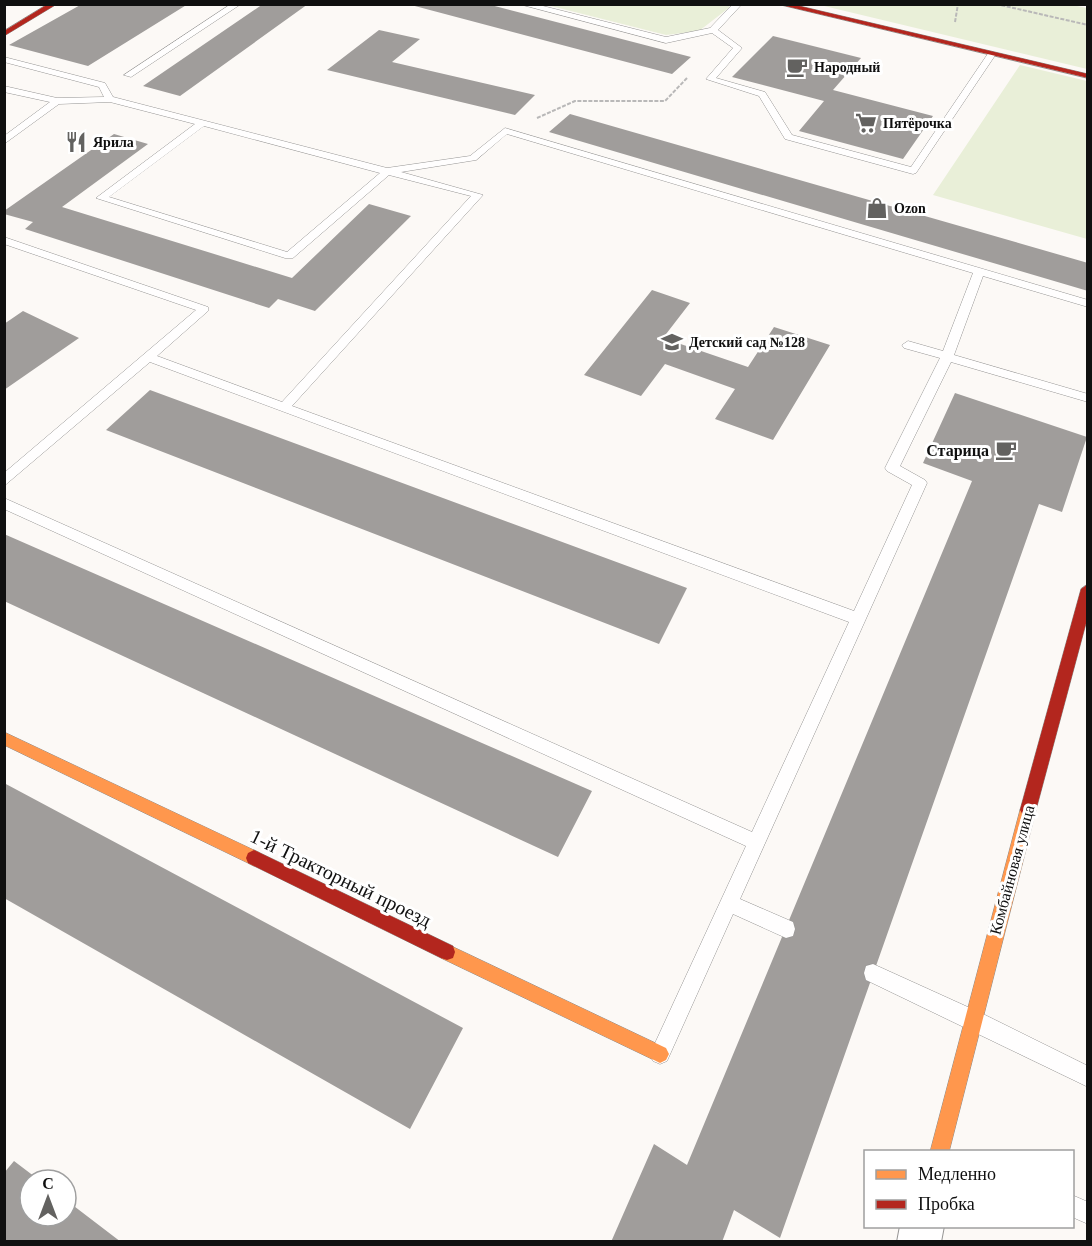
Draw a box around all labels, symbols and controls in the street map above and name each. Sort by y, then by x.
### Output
cafe icon: Народный [785,55,809,79]
place label: Народный [814,60,880,75]
supermarket icon: Пятёрочка [854,111,878,135]
place label: Пятёрочка [883,116,952,131]
restaurant icon: Ярила [64,130,88,154]
place label: Ярила [93,135,134,150]
shop icon: Ozon [865,196,889,220]
place label: Ozon [894,201,926,216]
school or university icon: Детский сад №128 [660,330,684,354]
place label: Детский сад №128 [689,335,805,350]
cafe icon: Старица [994,438,1018,462]
place label: Старица [926,442,989,460]
street label: Комбайновая улица [987,803,1038,937]
street label: 1-й Тракторный проезд [247,825,435,932]
legend [864,1150,1074,1228]
text: Медленно [918,1164,996,1184]
north arrow [18,1168,78,1228]
text: С [42,1175,54,1192]
text: Пробка [918,1194,975,1214]

